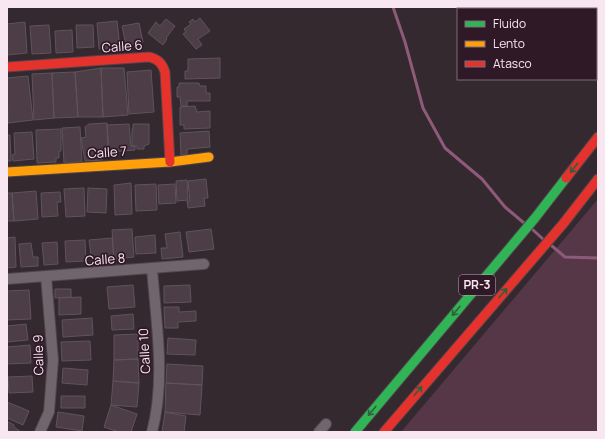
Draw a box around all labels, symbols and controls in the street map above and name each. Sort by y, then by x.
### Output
legend [457,8,597,80]
text: Fluido [493,15,526,32]
text: Lento [493,35,525,52]
street label: Calle 6 [101,36,143,56]
text: Atasco [493,55,532,72]
street label: Calle 7 [87,142,127,162]
one-way arrow [570,162,578,173]
street label: Calle 8 [84,249,126,269]
road number: PR-3 [459,275,495,295]
one-way arrow [499,288,508,298]
one-way arrow [451,306,460,317]
street label: Calle 10 [134,328,154,374]
street label: Calle 9 [29,334,47,376]
one-way arrow [414,386,423,397]
one-way arrow [368,406,377,416]

